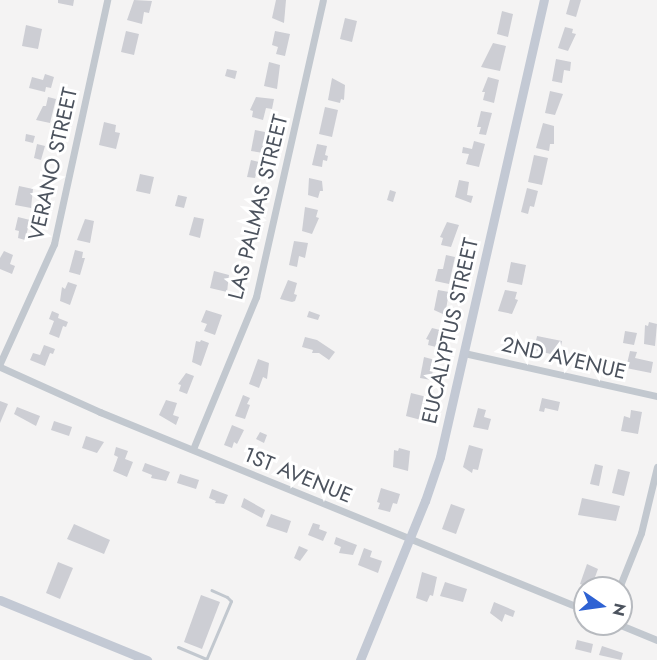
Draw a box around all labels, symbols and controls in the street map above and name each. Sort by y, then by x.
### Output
street label: VERANO STREET [23,85,83,243]
street label: LAS PALMAS STREET [223,112,293,302]
street label: EUCALYPTUS STREET [416,236,484,426]
street label: 2ND AVENUE [499,331,629,385]
street label: 1ST AVENUE [240,442,356,508]
north arrow [573,576,633,636]
text: N [606,601,632,618]

